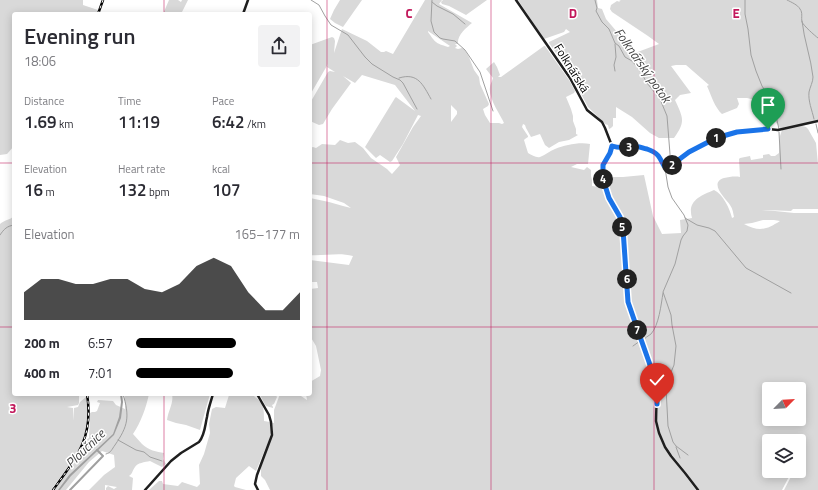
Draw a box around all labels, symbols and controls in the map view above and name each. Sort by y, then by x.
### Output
text: C [405,3,413,23]
text: D [569,3,577,23]
text: E [732,3,740,23]
text: Evening run [24,19,135,53]
water label: Folknářský potok [610,23,678,108]
button: share [258,25,300,67]
street label: Folknářská [549,40,595,96]
text: 18:06 [24,51,56,71]
pin [751,88,785,129]
text: Distance [24,93,64,109]
text: Time [118,93,141,109]
text: Pace [212,93,234,109]
icon: arrive [757,94,779,116]
text: 1.69 [24,109,57,135]
text: 11:19 [118,109,160,135]
text: 6:42 [212,109,245,135]
text: km [57,116,74,132]
text: /km [245,116,266,132]
pin: 1 [706,128,726,148]
text: 1 [713,130,719,146]
pin: 3 [619,137,639,157]
text: 3 [626,139,632,155]
pin: 2 [662,155,682,175]
text: 2 [669,157,675,173]
text: Elevation [24,161,67,177]
text: Heart rate [118,161,165,177]
text: kcal [212,161,230,177]
pin: 4 [593,169,613,189]
text: 4 [600,171,606,187]
text: 16 [24,177,43,203]
text: 132 [118,177,147,203]
text: 107 [212,177,241,203]
text: m [43,184,55,200]
text: bpm [147,184,170,200]
pin: 5 [612,217,632,237]
text: 5 [619,219,625,235]
text: Elevation [24,224,75,244]
text: 165–177 m [234,224,300,244]
pin: 6 [617,269,637,289]
text: 6 [624,271,630,287]
pin: 7 [627,320,647,340]
text: 7 [634,322,640,338]
text: 200 m [24,333,60,353]
text: 6:57 [88,333,113,353]
text: 400 m [24,363,60,383]
text: 7:01 [88,363,113,383]
pin [640,363,674,404]
icon: check [646,369,668,391]
north arrow [762,382,806,426]
map controls [762,382,806,478]
text: 3 [9,398,17,418]
water label: Ploučnice [61,423,110,472]
button: layers [762,434,806,478]

